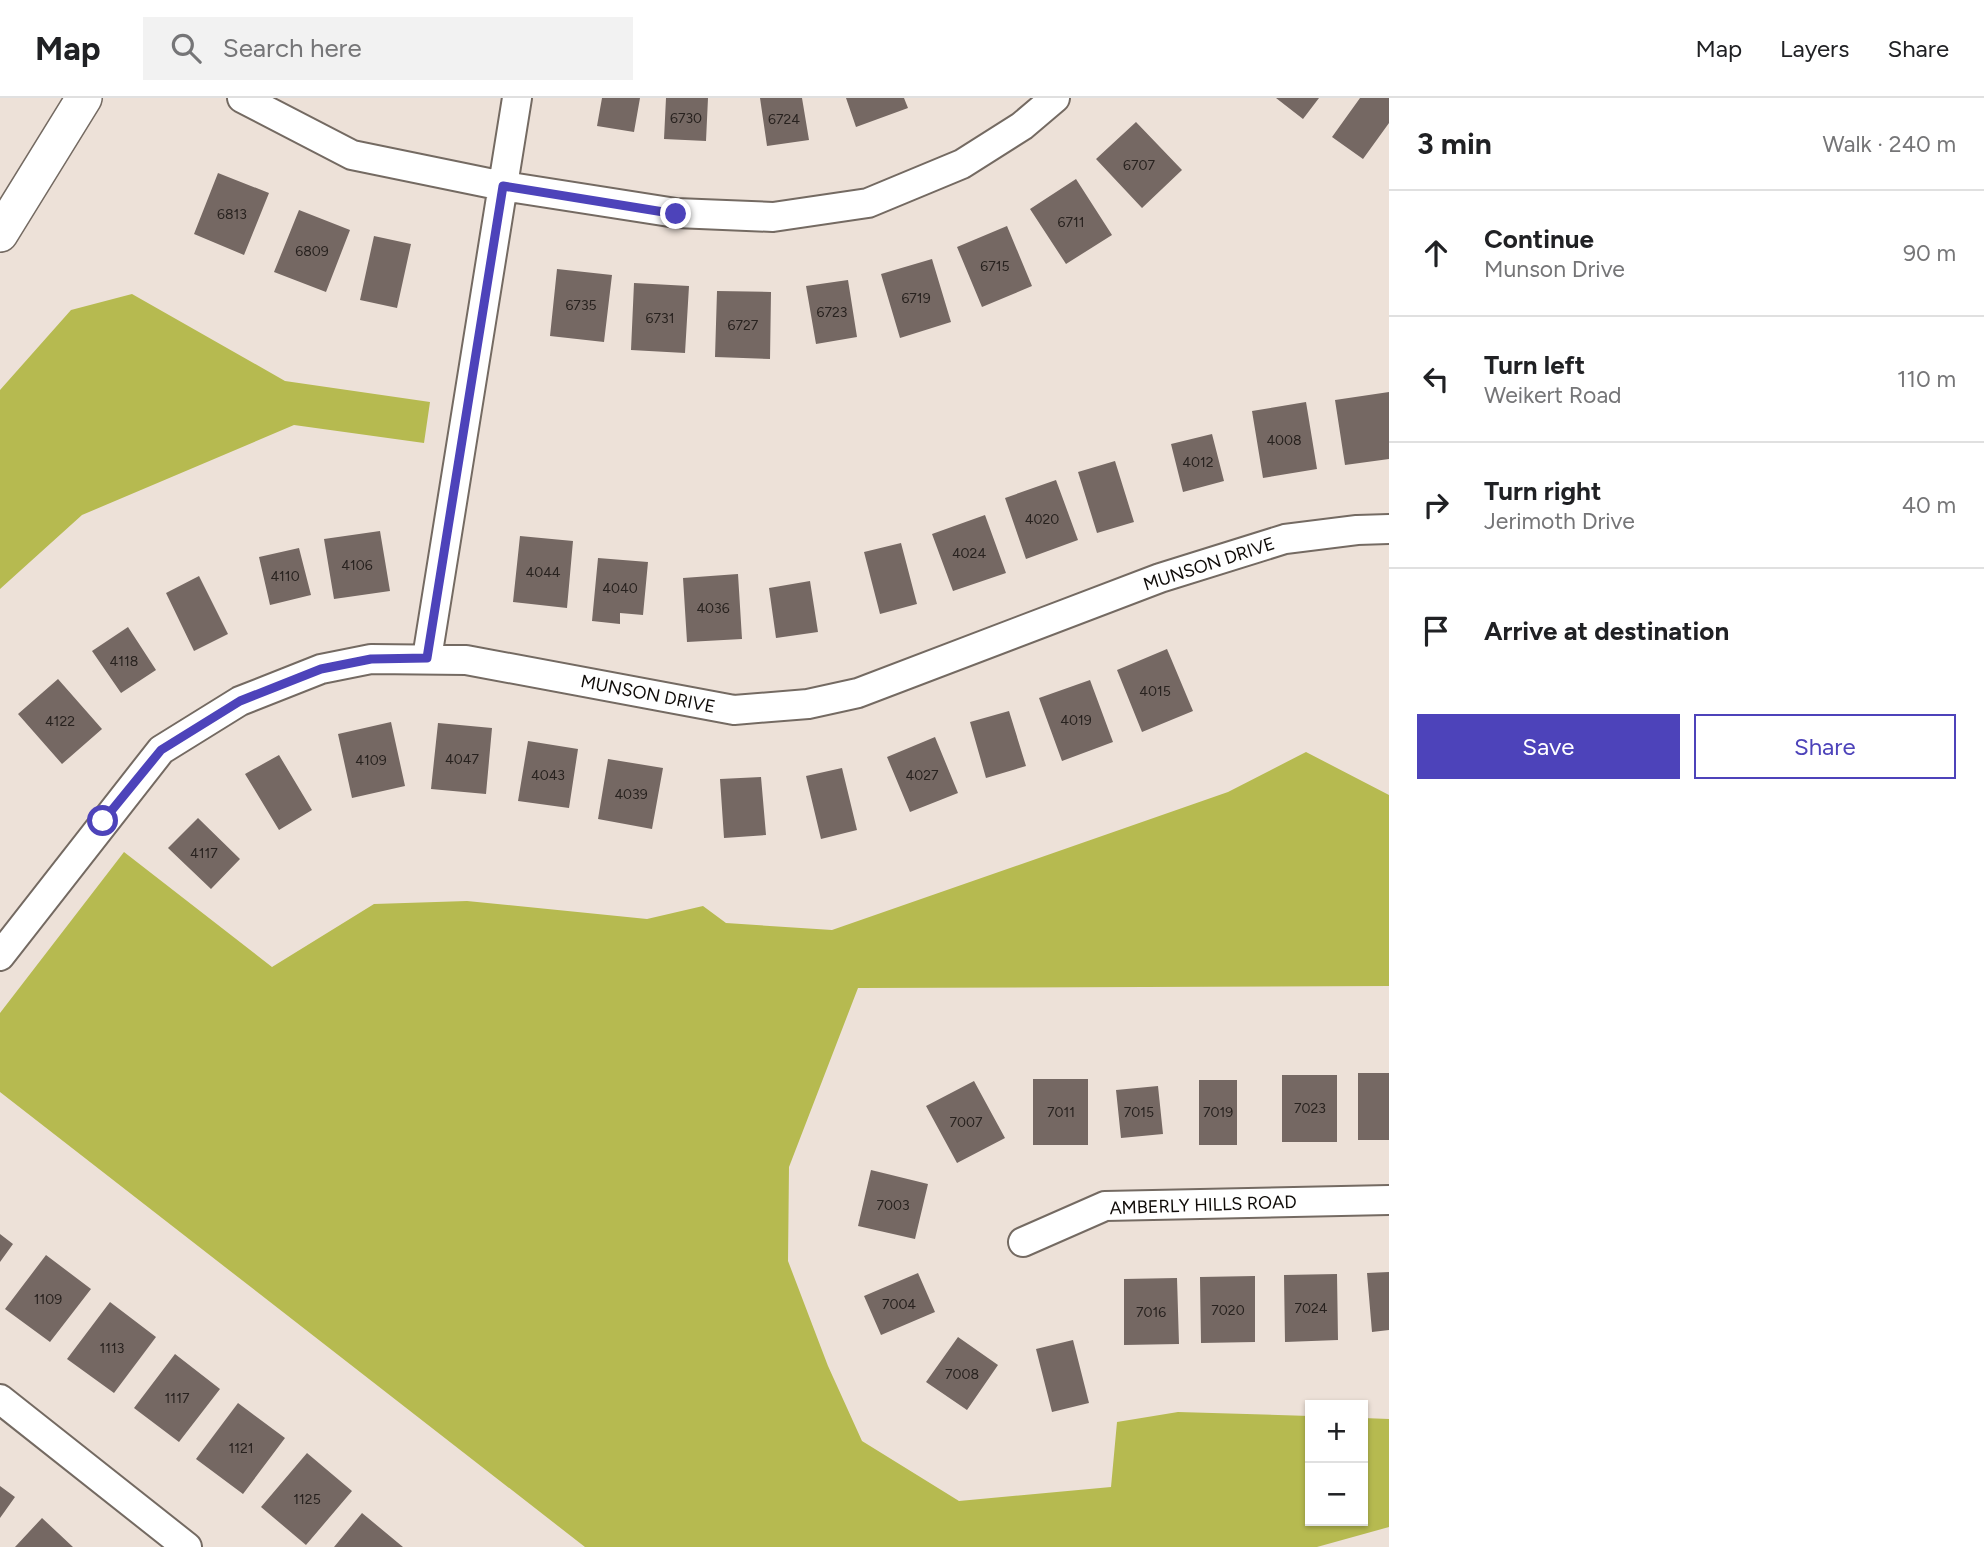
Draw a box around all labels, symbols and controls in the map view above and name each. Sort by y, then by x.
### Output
search box [143,17,633,80]
text: Map [35,29,101,68]
icon: search [167,29,205,67]
text: Search here [223,32,362,64]
text: Map [1695,34,1742,63]
text: Layers [1780,34,1849,63]
text: Share [1887,34,1949,63]
house number: 6730 [670,110,702,127]
house number: 6724 [768,111,800,128]
text: 3 min [1417,125,1492,162]
text: Walk · 240 m [1823,130,1956,158]
house number: 6707 [1123,157,1155,174]
route end [660,198,691,229]
house number: 6813 [217,206,247,223]
house number: 6711 [1057,214,1085,231]
text: Continue [1484,223,1594,255]
icon: ahead [1417,234,1455,272]
text: 90 m [1903,239,1956,267]
house number: 6809 [295,243,329,260]
text: Munson Drive [1484,255,1625,283]
house number: 6715 [980,258,1010,275]
house number: 6719 [901,290,931,307]
house number: 6735 [565,297,597,314]
house number: 6723 [817,304,847,321]
house number: 6731 [646,310,674,327]
house number: 6727 [728,317,759,334]
text: Turn left [1484,349,1585,381]
icon: left [1417,360,1455,398]
text: 110 m [1897,365,1956,393]
text: Weikert Road [1484,381,1622,409]
house number: 4008 [1266,432,1302,449]
house number: 4012 [1182,454,1214,471]
text: Turn right [1484,475,1601,507]
icon: right [1417,486,1455,524]
text: 40 m [1902,491,1956,519]
text: Jerimoth Drive [1484,507,1635,535]
house number: 4020 [1025,511,1059,528]
street label: MUNSON DRIVE [1140,532,1278,596]
house number: 4024 [952,545,986,562]
house number: 4106 [341,557,373,574]
house number: 4044 [525,564,561,581]
house number: 4110 [270,568,300,585]
house number: 4040 [602,580,638,597]
house number: 4036 [696,600,730,617]
icon: arrive [1417,612,1455,650]
text: Arrive at destination [1484,615,1729,647]
house number: 4118 [110,653,138,670]
street label: MUNSON DRIVE [579,670,717,718]
house number: 4015 [1139,683,1171,700]
house number: 4019 [1060,712,1092,729]
house number: 4122 [45,713,75,730]
button: Save [1417,714,1680,779]
button: Share [1694,714,1956,779]
house number: 4047 [445,751,479,768]
house number: 4109 [355,752,387,769]
house number: 4043 [531,767,565,784]
house number: 4027 [905,767,939,784]
house number: 4039 [614,786,648,803]
route start [87,805,118,836]
house number: 4117 [190,845,218,862]
house number: 7023 [1294,1100,1326,1117]
house number: 7011 [1047,1104,1075,1121]
house number: 7015 [1124,1104,1154,1121]
house number: 7019 [1203,1104,1233,1121]
house number: 7007 [950,1114,983,1131]
street label: AMBERLY HILLS ROAD [1109,1191,1297,1219]
house number: 7003 [876,1197,910,1214]
house number: 1109 [34,1291,62,1308]
house number: 7004 [882,1296,916,1313]
house number: 7024 [1294,1300,1328,1317]
house number: 7020 [1211,1302,1245,1319]
house number: 7016 [1136,1304,1166,1321]
house number: 1113 [100,1340,124,1357]
house number: 7008 [945,1366,979,1383]
house number: 1117 [165,1390,190,1407]
map controls [1305,1400,1368,1526]
button: + [1305,1400,1368,1463]
house number: 1121 [228,1440,254,1457]
button: − [1305,1463,1368,1526]
house number: 1125 [293,1491,321,1508]

